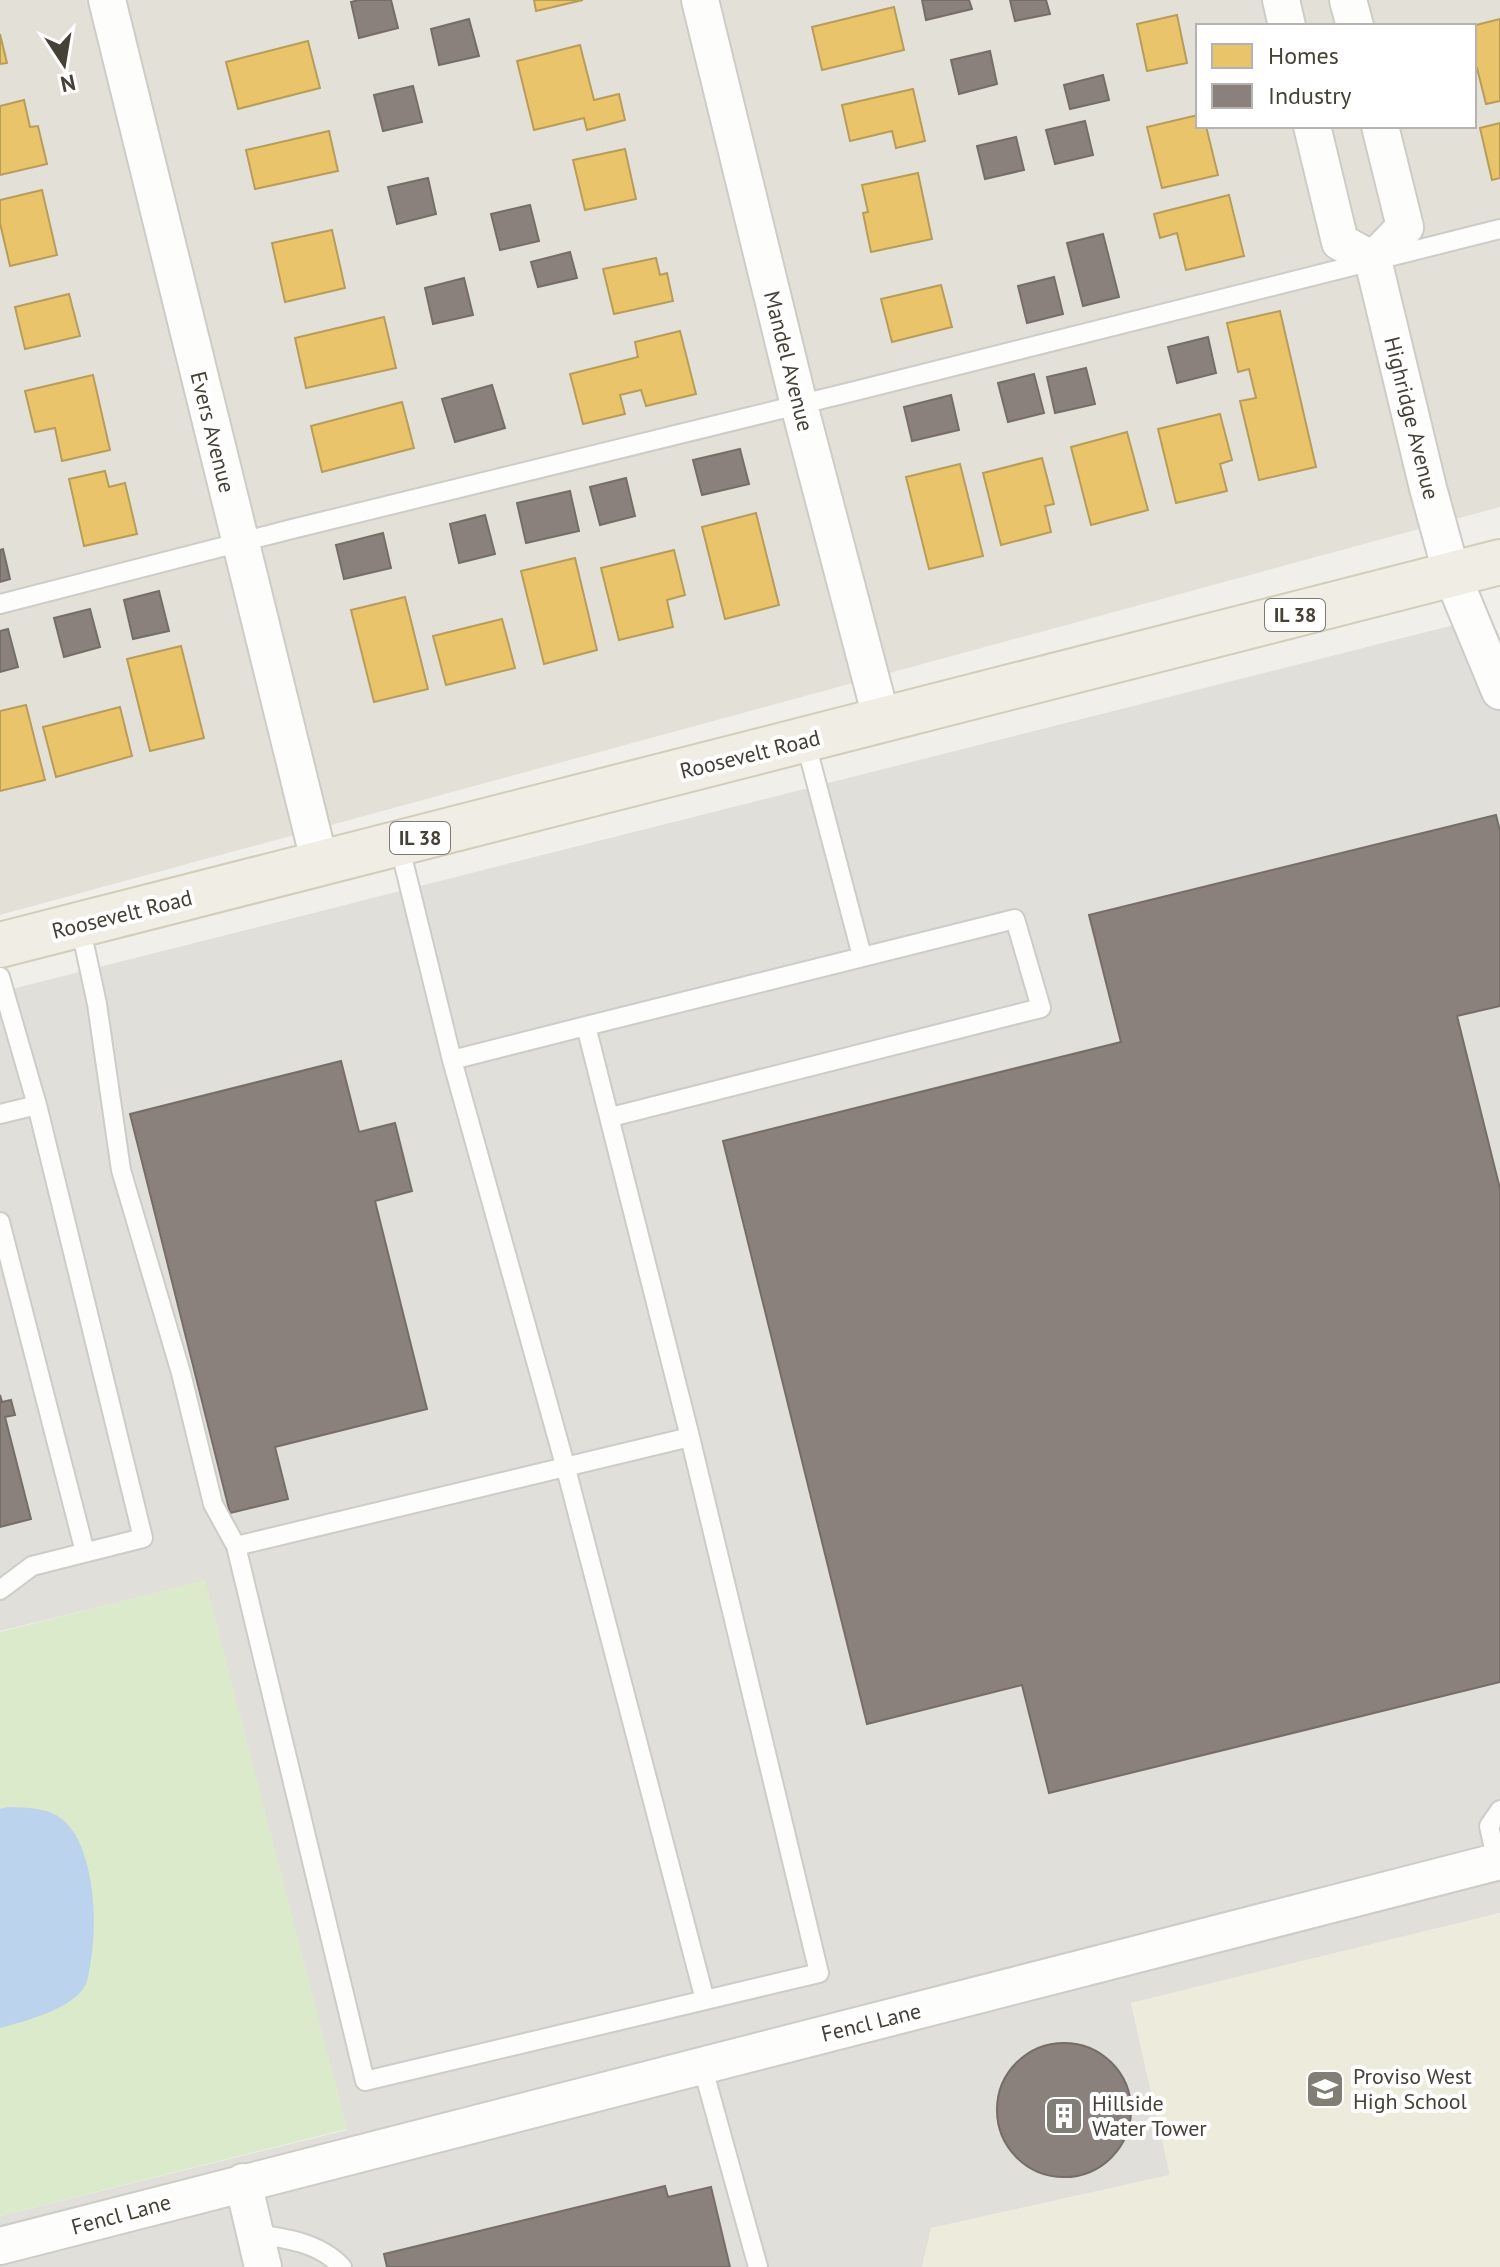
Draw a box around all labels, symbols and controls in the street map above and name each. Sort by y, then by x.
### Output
north arrow [24,24,104,104]
legend [1196,24,1476,128]
text: Homes [1268,40,1339,71]
text: N [58,68,78,99]
text: Industry [1268,80,1352,111]
street label: Mandel Avenue [758,288,820,434]
street label: Highridge Avenue [1378,334,1446,502]
street label: Evers Avenue [184,368,242,496]
road number: IL 38 [1265,599,1325,631]
street label: Roosevelt Road [677,723,823,785]
road number: IL 38 [390,822,450,854]
street label: Roosevelt Road [49,883,195,945]
street label: Fencl Lane [818,1996,924,2048]
place label: Proviso West High School [1353,2062,1472,2115]
school or university icon: Proviso West High School [1304,2068,1346,2110]
place label: Hillside Water Tower [1092,2089,1207,2142]
building icon: Hillside Water Tower [1043,2095,1085,2137]
street label: Fencl Lane [68,2187,174,2241]

